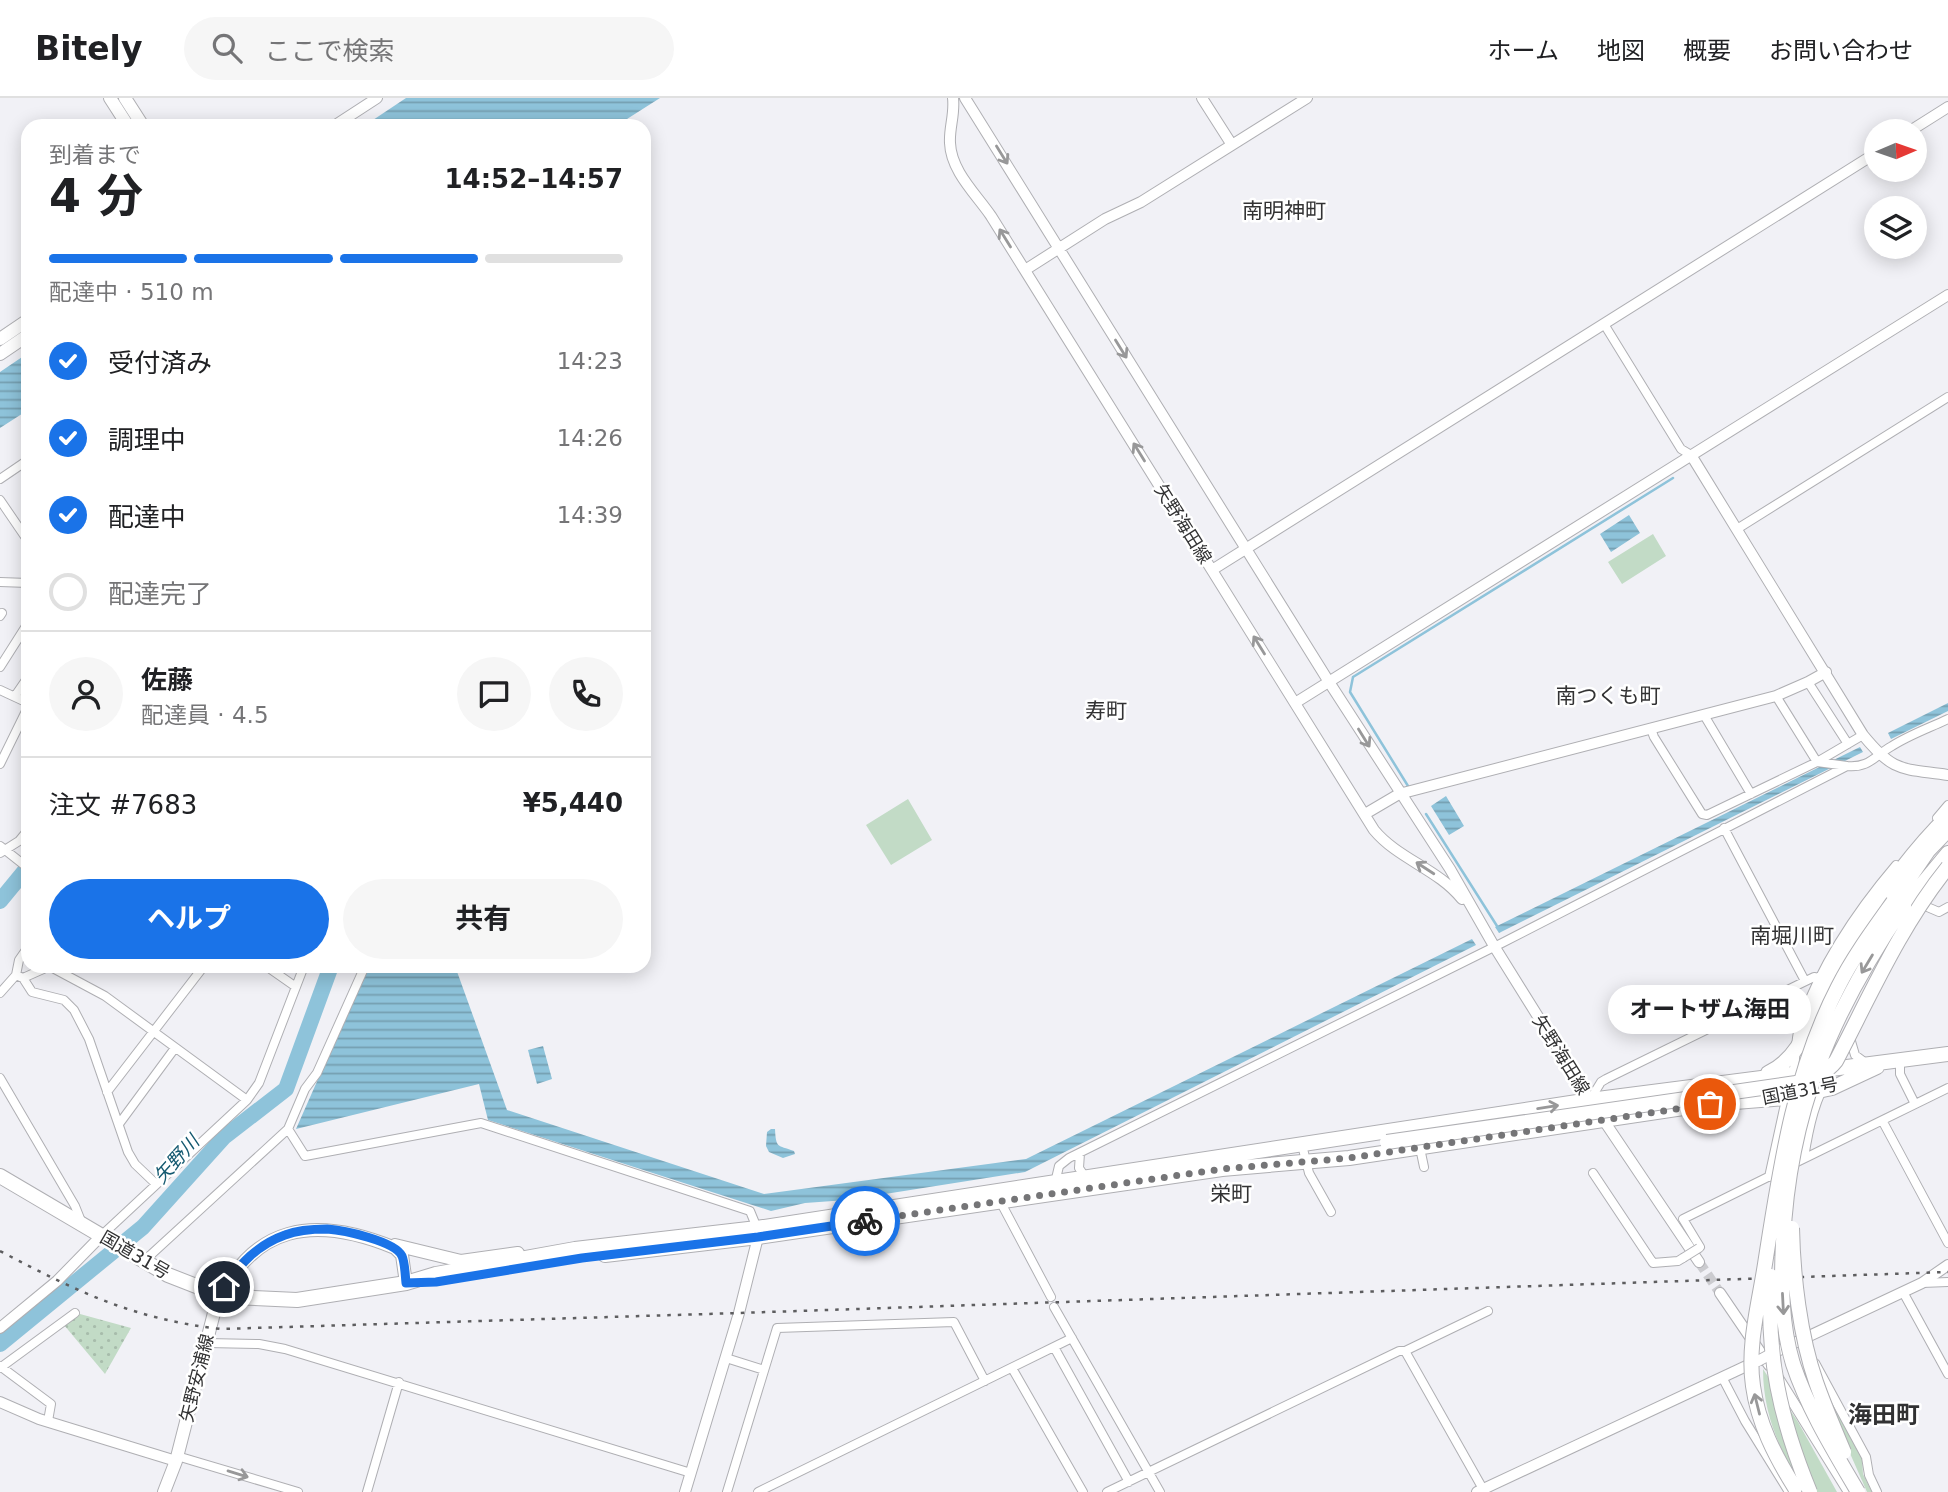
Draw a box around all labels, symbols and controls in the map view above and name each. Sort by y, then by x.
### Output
search box [184,17,674,80]
text: Bitely [35,29,142,68]
icon: search [208,29,246,67]
text: ここで検索 [264,36,394,66]
text: ホーム [1488,37,1559,65]
text: 地図 [1597,37,1645,65]
text: 概要 [1683,37,1731,65]
text: お問い合わせ [1769,37,1913,65]
north arrow [1864,119,1927,182]
map controls [1864,119,1927,259]
text: 到着まで [49,142,141,168]
one-way arrow [995,145,1009,165]
text: 14:52–14:57 [444,164,623,194]
text: 4 分 [49,169,143,223]
button: layers [1864,196,1927,259]
district label: 南明神町 [1242,199,1326,223]
one-way arrow [998,229,1012,249]
text: 配達中 · 510 m [49,279,214,305]
one-way arrow [1114,339,1128,359]
icon: check [49,342,87,380]
text: 受付済み [108,348,212,378]
text: 14:23 [557,348,623,374]
icon: check [49,419,87,457]
text: 調理中 [108,425,186,455]
text: 14:26 [557,425,623,451]
one-way arrow [1131,443,1146,462]
street label: 矢野海田線 [1151,480,1216,567]
icon: check [49,496,87,534]
text: 配達中 [108,502,186,532]
text: 14:39 [557,502,623,528]
text: 配達完了 [108,579,212,609]
one-way arrow [1252,636,1267,655]
button: person [49,657,123,731]
button: chat [457,657,531,731]
button: phone [549,657,623,731]
text: 佐藤 [141,665,193,695]
district label: 南つくも町 [1556,684,1661,708]
district label: 寿町 [1085,699,1127,723]
text: 配達員 · 4.5 [141,702,269,728]
one-way arrow [1357,727,1371,747]
text: ¥5,440 [523,788,623,818]
text: 注文 #7683 [49,790,197,820]
one-way arrow [1416,860,1436,874]
button: ヘルプ [49,879,329,959]
button: 共有 [343,879,623,959]
district label: 南堀川町 [1750,924,1834,948]
one-way arrow [1860,953,1874,973]
callout: オートザム海田 [1608,985,1812,1034]
text: オートザム海田 [1629,996,1790,1022]
street label: 矢野海田線 [1529,1011,1594,1098]
street label: 国道31号 [1760,1073,1840,1108]
pin [1680,1074,1740,1134]
icon: bag [1691,1085,1729,1123]
one-way arrow [1536,1100,1559,1113]
water label: 矢野川 [149,1129,205,1188]
district label: 栄町 [1210,1182,1252,1206]
courier [830,1186,900,1256]
icon: bike [846,1202,884,1240]
street label: 国道31号 [97,1226,174,1283]
pin [194,1257,254,1317]
icon: home [205,1268,243,1306]
one-way arrow [1777,1292,1790,1315]
street label: 矢野安浦線 [175,1332,218,1424]
one-way arrow [1750,1393,1763,1416]
district label: 海田町 [1848,1401,1920,1429]
one-way arrow [226,1469,248,1482]

